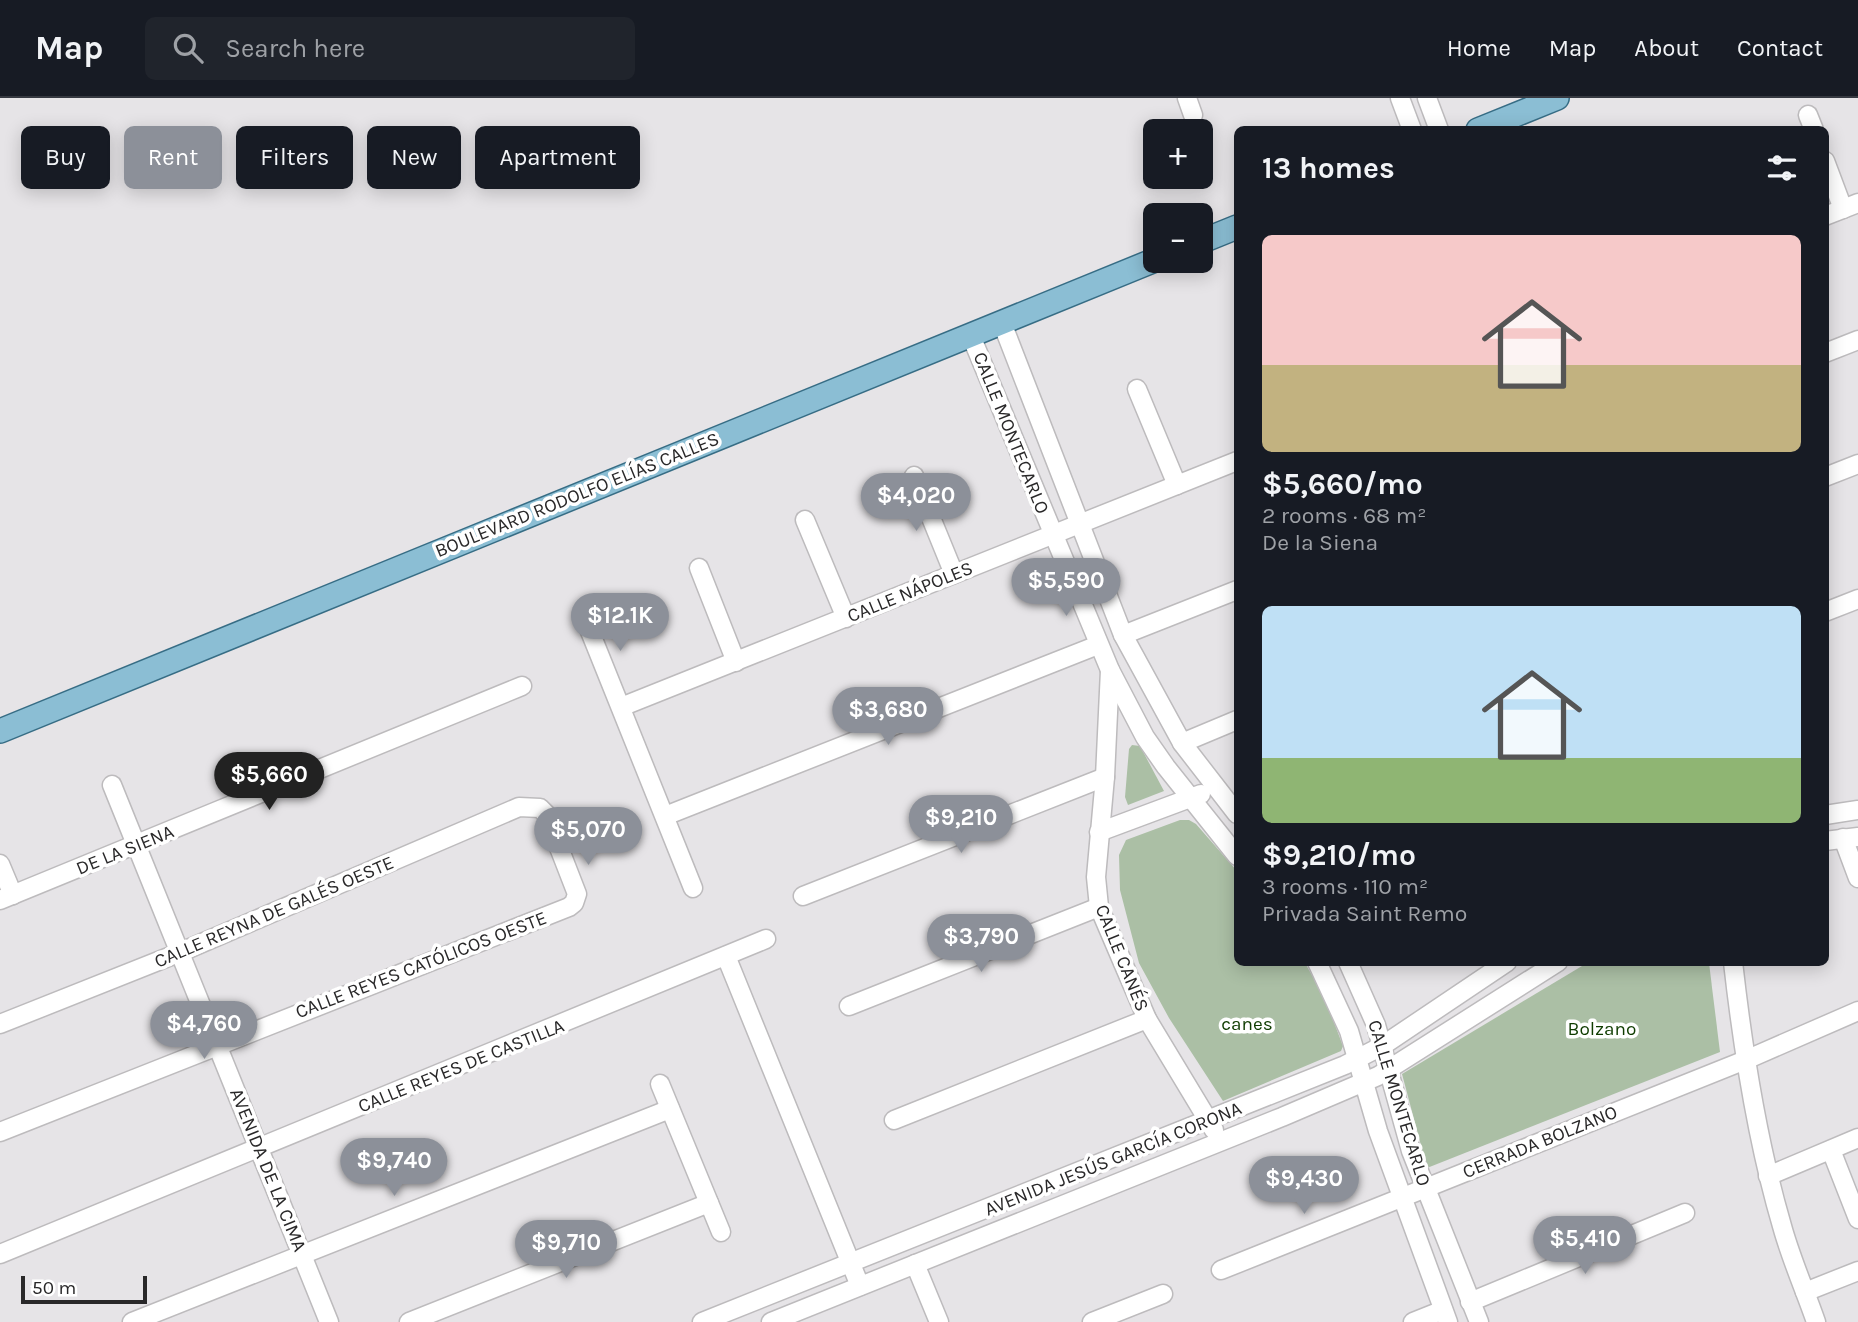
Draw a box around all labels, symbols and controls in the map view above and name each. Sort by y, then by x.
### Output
search box [145,17,635,80]
text: Map [35,29,103,67]
icon: search [169,29,207,67]
text: Search here [225,33,365,64]
text: Home [1447,34,1511,62]
text: Map [1549,34,1596,62]
text: About [1634,34,1699,62]
text: Contact [1737,34,1823,62]
map controls [1143,119,1213,273]
button: + [1143,119,1213,189]
chip: Buy [21,126,110,189]
chip: Rent [124,126,222,189]
chip: Filters [236,126,353,189]
chip: New [367,126,461,189]
chip: Apartment [475,126,640,189]
icon: filters [1763,149,1801,187]
text: 13 homes [1262,150,1395,186]
button: − [1143,203,1213,273]
icon: home [1469,281,1595,407]
street label: CALLE MONTECARLO [969,349,1053,517]
street label: BOULEVARD RODOLFO ELÍAS CALLES [431,427,722,562]
text: $5,660/mo [1262,466,1423,502]
pin: $4,020 [859,474,973,533]
text: $4,020 [877,482,955,509]
text: 2 rooms · 68 m² [1262,502,1426,529]
text: De la Siena [1262,529,1378,556]
street label: CALLE NÁPOLES [844,556,976,627]
pin: $5,590 [1009,559,1123,618]
text: $5,590 [1027,567,1105,594]
pin: $12.1K [563,594,677,653]
text: $12.1K [587,602,653,629]
icon: home [1469,652,1595,778]
pin: $3,680 [831,688,945,747]
text: $3,680 [848,696,928,723]
pin: $5,660 [212,752,326,812]
text: $5,660 [230,761,308,788]
pin: $9,210 [904,796,1018,855]
text: $9,210 [925,804,997,831]
pin: $5,070 [531,808,645,867]
text: $5,070 [550,816,626,843]
street label: DE LA SIENA [73,820,177,880]
text: $9,210/mo [1262,837,1416,873]
street label: CALLE REYNA DE GALÉS OESTE [151,851,397,972]
text: 3 rooms · 110 m² [1262,873,1428,900]
text: Privada Saint Remo [1262,900,1467,927]
street label: CALLE CANÉS [1091,901,1154,1015]
street label: CALLE REYES CATÓLICOS OESTE [292,906,550,1023]
pin: $3,790 [924,914,1038,974]
text: $3,790 [943,923,1019,950]
pin: $4,760 [147,1002,261,1061]
text: $4,760 [166,1010,242,1037]
park label: canes [1221,1013,1273,1035]
street label: CALLE REYES DE CASTILLA [355,1015,567,1117]
street label: CALLE MONTECARLO [1363,1017,1435,1189]
park label: Bolzano [1568,1018,1636,1040]
street label: AVENIDA DE LA CIMA [225,1085,311,1255]
street label: AVENIDA JESÚS GARCÍA CORONA [981,1096,1245,1221]
street label: CERRADA BOLZANO [1459,1101,1621,1183]
pin: $9,740 [337,1138,451,1198]
text: $9,740 [356,1147,432,1174]
pin: $9,430 [1247,1156,1361,1216]
text: $9,430 [1265,1165,1343,1192]
pin: $5,410 [1528,1216,1642,1276]
pin: $9,710 [509,1220,623,1280]
text: $5,410 [1549,1225,1621,1252]
text: $9,710 [531,1229,601,1256]
scale bar [21,1273,147,1305]
text: 50 m [32,1277,76,1299]

